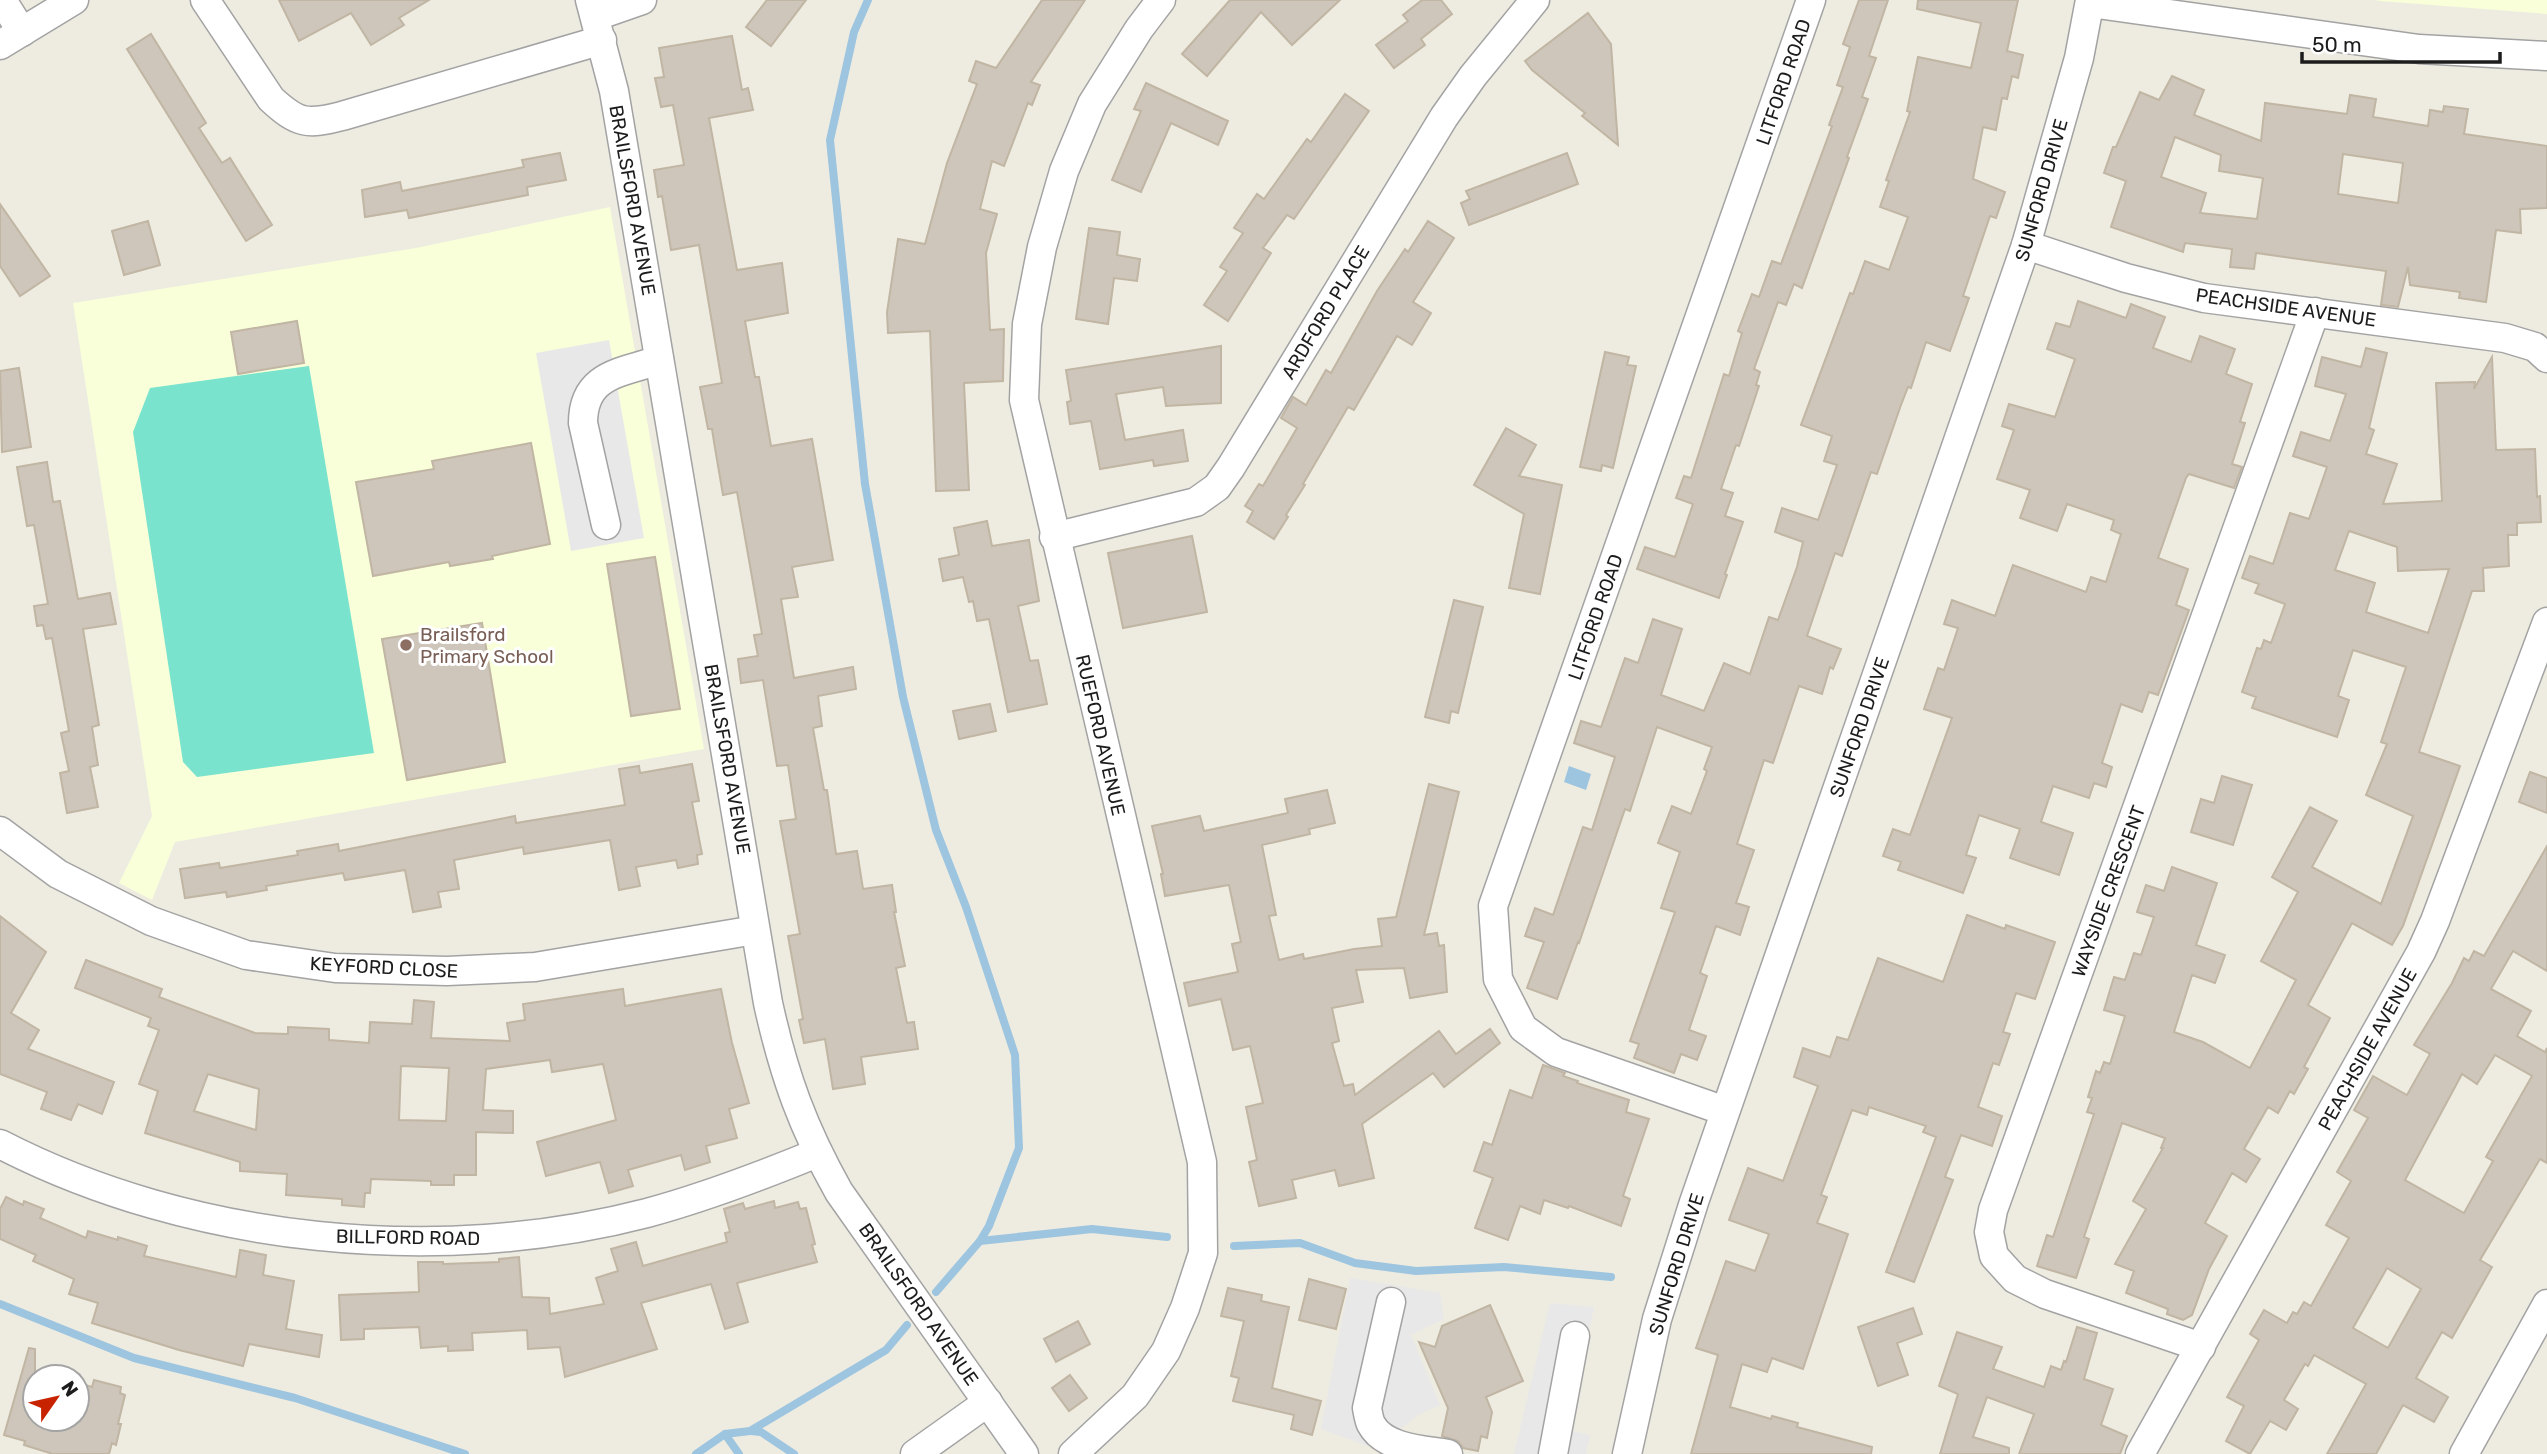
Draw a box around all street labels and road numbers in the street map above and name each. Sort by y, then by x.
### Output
street label: LITFORD ROAD [1751,16,1816,148]
street label: BRAILSFORD AVENUE [604,103,661,297]
street label: SUNFORD DRIVE [2010,116,2073,264]
street label: ARDFORD PLACE [1276,241,1374,383]
street label: PEACHSIDE AVENUE [2194,283,2378,332]
street label: LITFORD ROAD [1563,551,1628,683]
street label: RUEFORD AVENUE [1071,652,1130,818]
street label: SUNFORD DRIVE [1825,654,1894,800]
street label: BRAILSFORD AVENUE [699,662,756,856]
street label: WAYSIDE CRESCENT [2067,802,2150,980]
street label: KEYFORD CLOSE [309,952,459,983]
street label: PEACHSIDE AVENUE [2313,964,2422,1134]
street label: SUNFORD DRIVE [1644,1190,1709,1338]
street label: BRAILSFORD AVENUE [854,1219,983,1390]
street label: BILLFORD ROAD [336,1225,480,1250]

